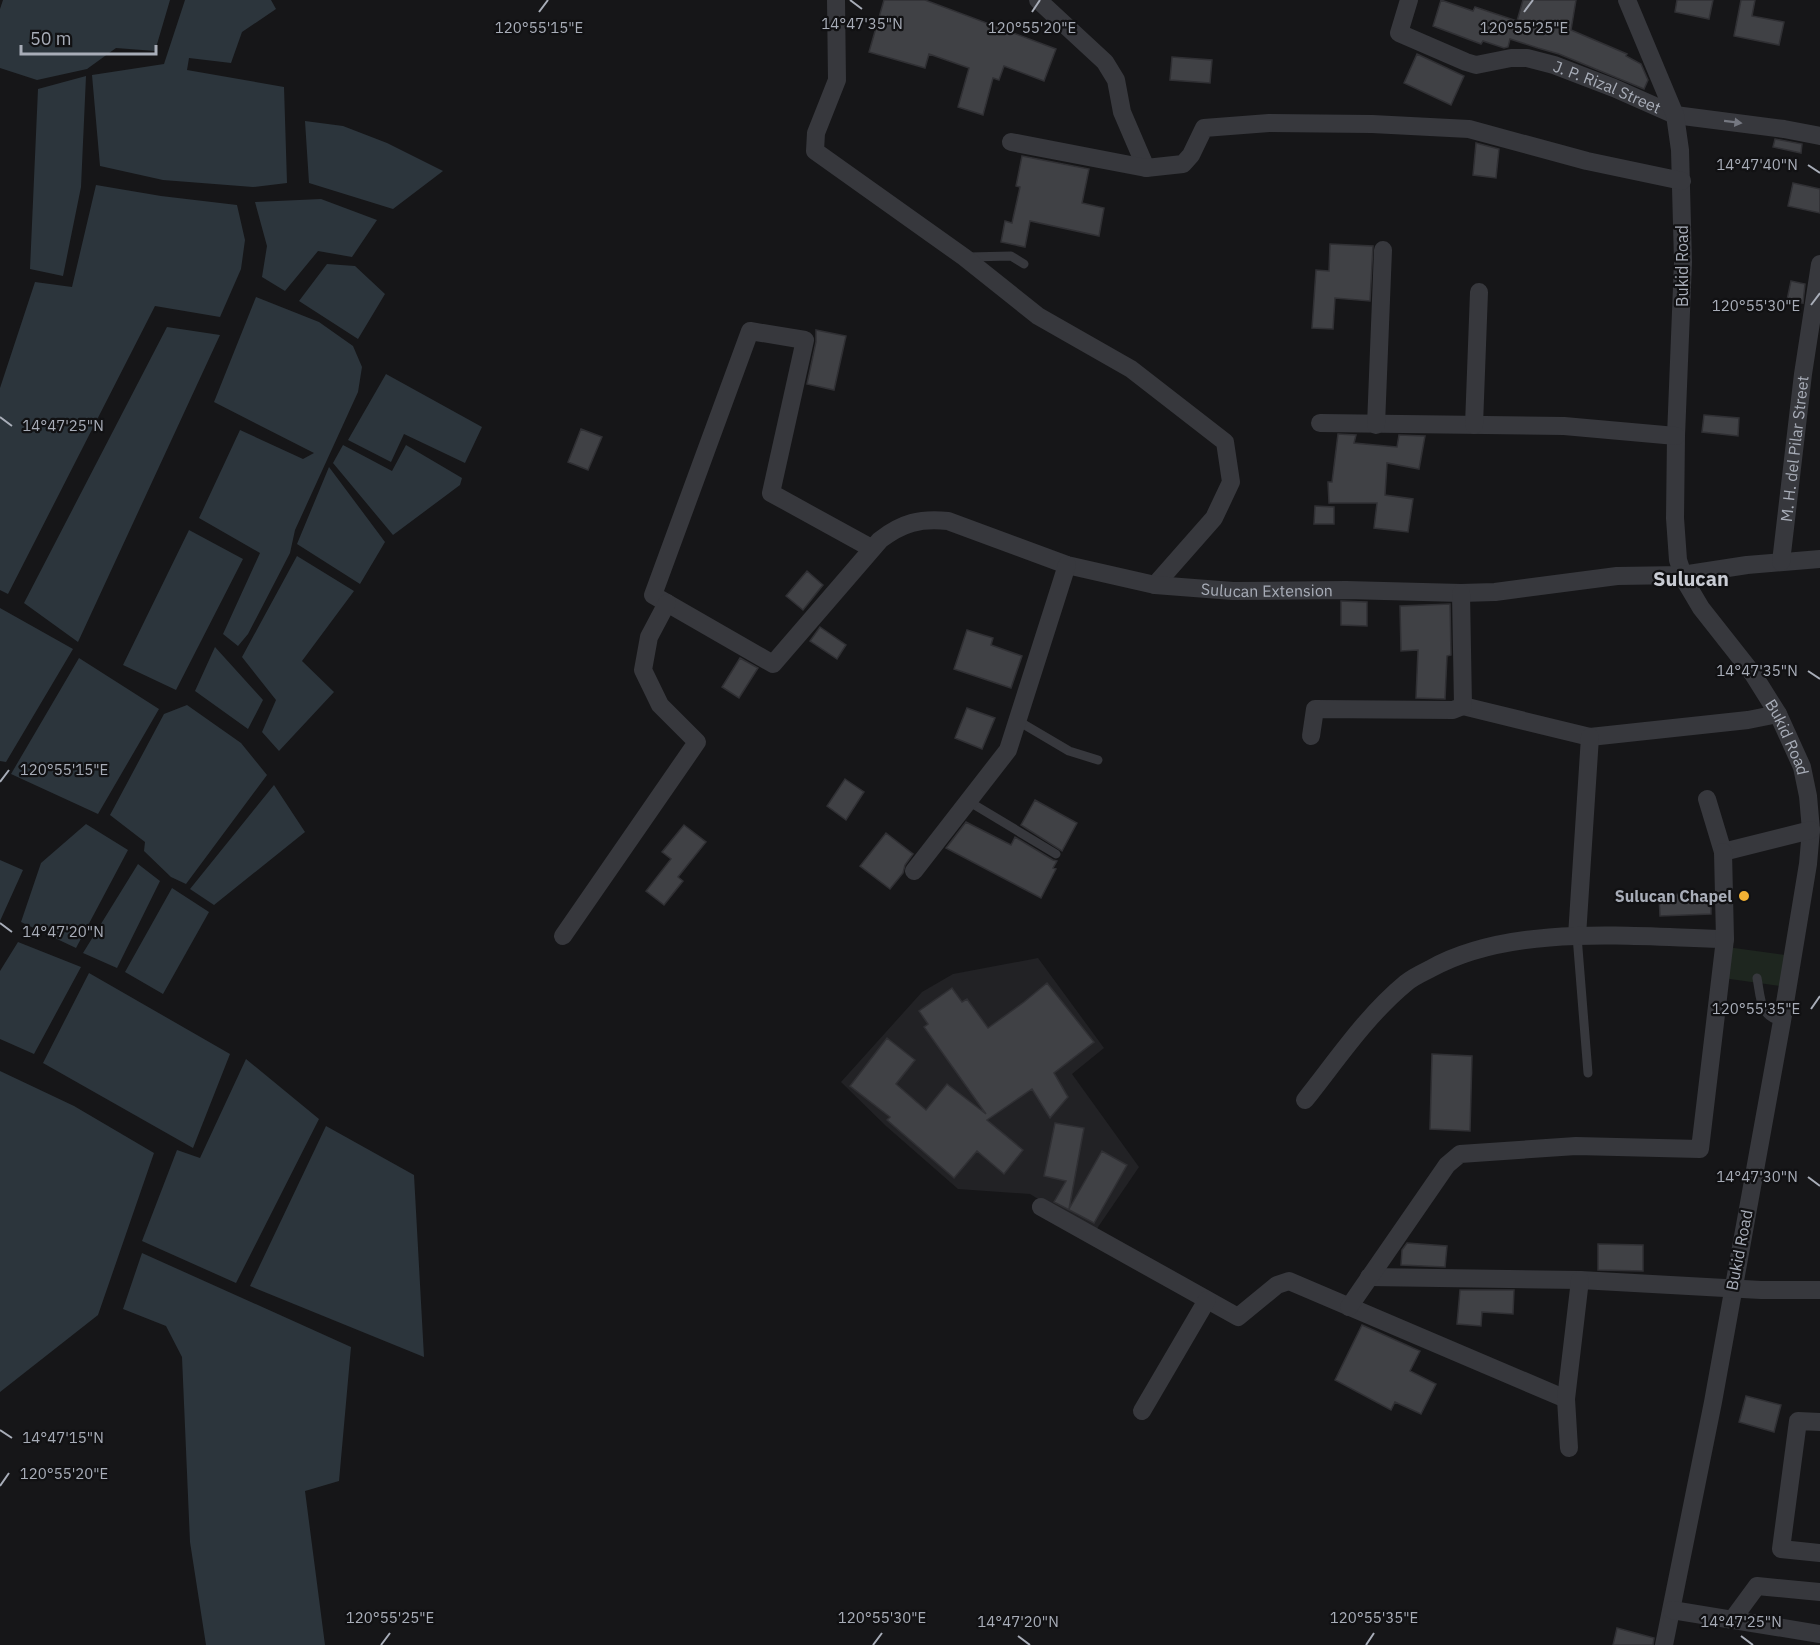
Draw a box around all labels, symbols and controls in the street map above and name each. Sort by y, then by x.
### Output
text: 14°47'35"N [821,14,903,33]
scale bar [21,18,156,56]
text: 120°55'15"E [495,18,583,37]
text: 120°55'20"E [988,18,1076,37]
text: 120°55'25"E [1480,18,1568,37]
text: 50 m [30,27,72,50]
street label: J. P. Rizal Street [1551,56,1664,118]
one-way arrow [1723,117,1742,127]
text: 14°47'40"N [1716,155,1798,174]
street label: Bukid Road [1672,225,1692,307]
text: 120°55'30"E [1712,296,1800,315]
street label: M. H. del Pilar Street [1776,375,1813,523]
text: 14°47'25"N [22,416,104,435]
district label: Sulucan [1653,565,1729,592]
street label: Sulucan Extension [1200,579,1333,601]
text: 14°47'35"N [1716,661,1798,680]
street label: Bukid Road [1761,695,1813,777]
text: 120°55'15"E [20,760,108,779]
place label: Sulucan Chapel [1615,886,1732,906]
marker: Sulucan Chapel [1737,889,1751,903]
text: 14°47'20"N [22,922,104,941]
text: 120°55'35"E [1712,999,1800,1018]
text: 14°47'30"N [1716,1167,1798,1186]
street label: Bukid Road [1721,1208,1757,1292]
text: 14°47'15"N [22,1428,104,1447]
text: 120°55'20"E [20,1464,108,1483]
text: 120°55'25"E [346,1608,434,1627]
text: 120°55'30"E [838,1608,926,1627]
text: 120°55'35"E [1330,1608,1418,1627]
text: 14°47'20"N [977,1612,1059,1631]
text: 14°47'25"N [1700,1612,1782,1631]

